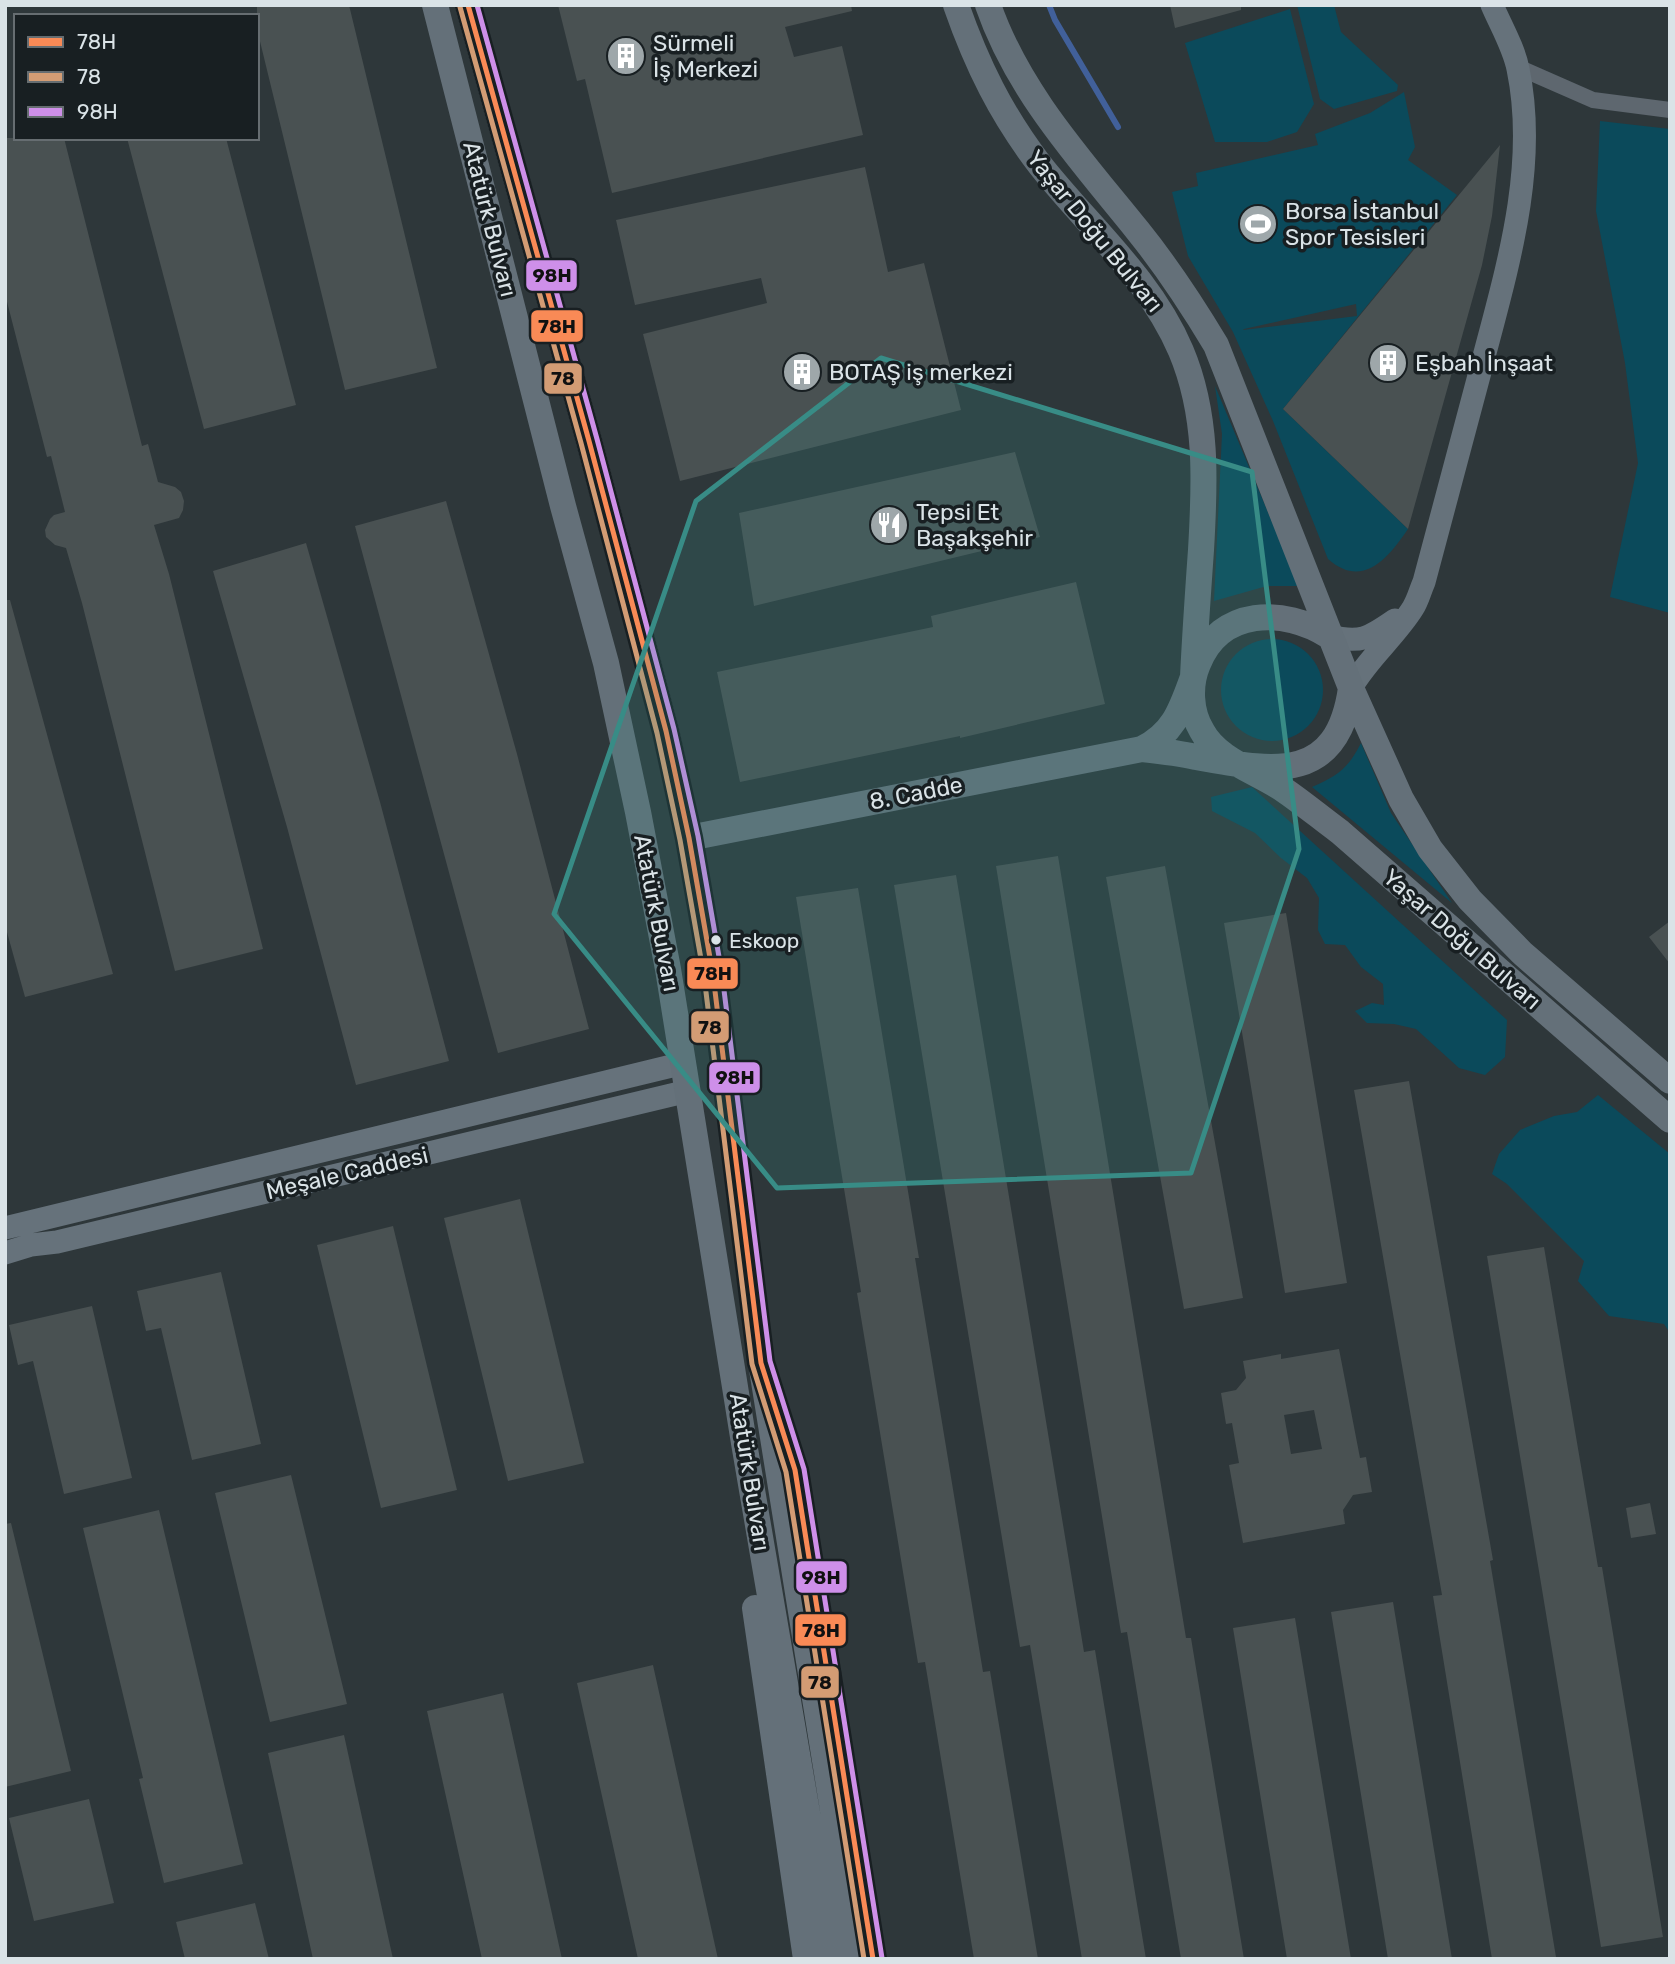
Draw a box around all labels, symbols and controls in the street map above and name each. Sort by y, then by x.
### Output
legend [14,14,259,140]
text: 78H [77,29,116,54]
place label: Sürmeli İş Merkezi [653,29,758,83]
building icon: Sürmeli İş Merkezi [605,35,647,77]
text: 78 [77,64,101,89]
text: 98H [77,99,118,124]
street label: Atatürk Bulvarı [457,138,523,300]
street label: Yaşar Doğu Bulvarı [1021,144,1169,318]
place label: Borsa İstanbul Spor Tesisleri [1285,197,1439,251]
sports icon: Borsa İstanbul Spor Tesisleri [1237,203,1279,245]
line badge: 98H [525,259,578,292]
text: 98H [532,264,572,287]
line badge: 78H [530,309,584,343]
text: 78H [538,315,576,338]
building icon: Eşbah İnşaat [1367,342,1409,384]
place label: Eşbah İnşaat [1415,349,1553,377]
building icon: BOTAŞ iş merkezi [781,351,823,393]
place label: BOTAŞ iş merkezi [829,358,1013,386]
line badge: 78 [543,362,583,395]
text: 78 [551,367,575,390]
place label: Tepsi Et Başakşehir [916,498,1033,552]
restaurant icon: Tepsi Et Başakşehir [868,504,910,546]
street label: 8. Cadde [867,770,965,816]
street label: Atatürk Bulvarı [628,832,686,994]
street label: Yaşar Doğu Bulvarı [1377,863,1547,1015]
place label: Eskoop [729,928,799,953]
marker: Eskoop [709,933,723,947]
line badge: 78H [686,957,739,990]
text: 78H [694,962,732,985]
line badge: 78 [690,1010,730,1044]
text: 78 [698,1016,722,1039]
line badge: 98H [708,1061,761,1094]
text: 98H [715,1066,755,1089]
street label: Meşale Caddesi [263,1141,431,1205]
street label: Atatürk Bulvarı [724,1391,776,1553]
line badge: 98H [795,1560,848,1594]
text: 98H [801,1566,841,1589]
line badge: 78H [794,1613,847,1647]
text: 78H [802,1619,840,1642]
line badge: 78 [800,1665,840,1699]
text: 78 [808,1671,832,1694]

